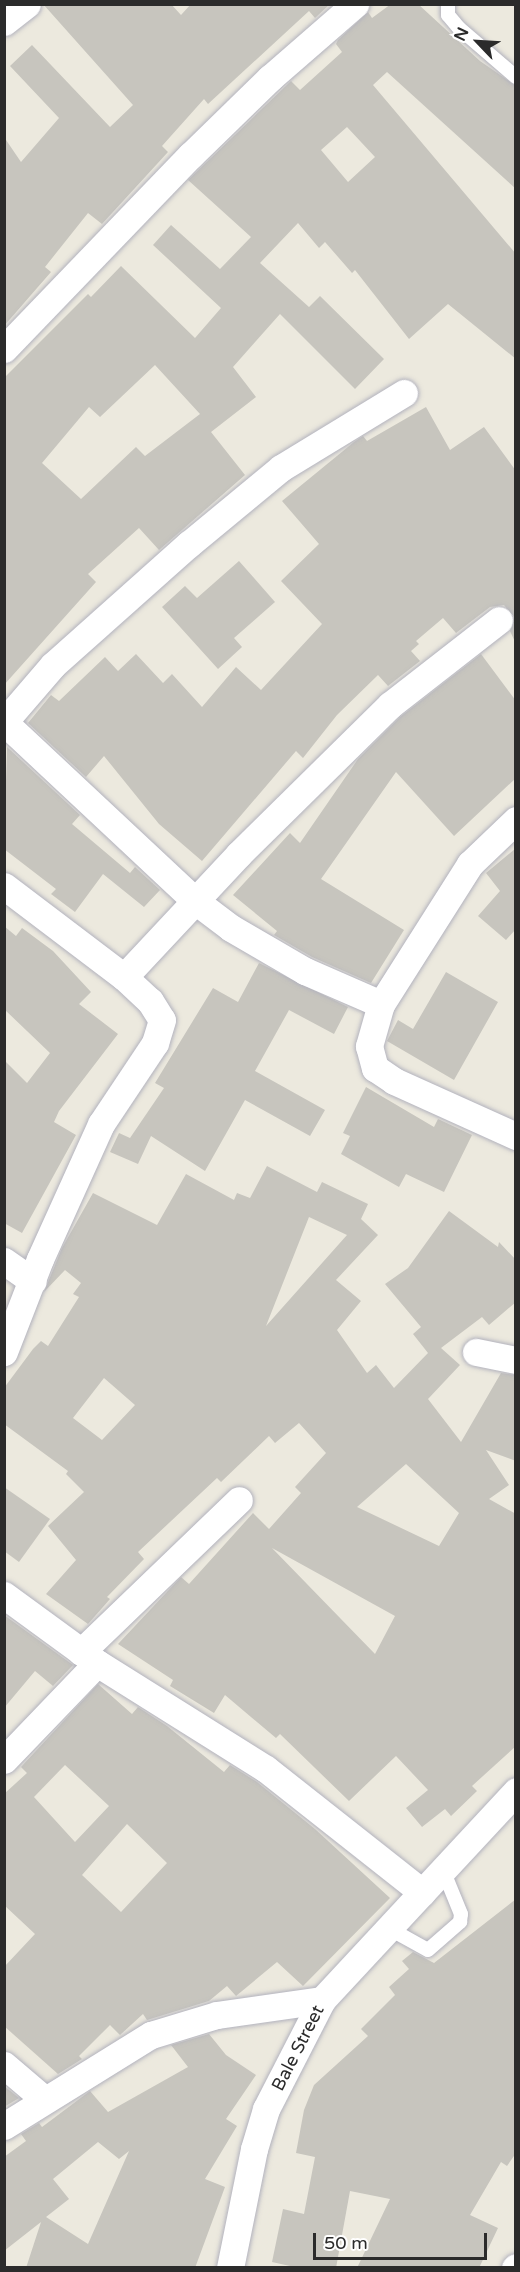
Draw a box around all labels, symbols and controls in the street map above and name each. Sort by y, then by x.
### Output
north arrow [448,12,508,72]
text: N [450,24,473,44]
street label: Bale Street [267,2001,329,2095]
scale bar [316,2221,490,2259]
text: 50 m [324,2232,368,2254]

